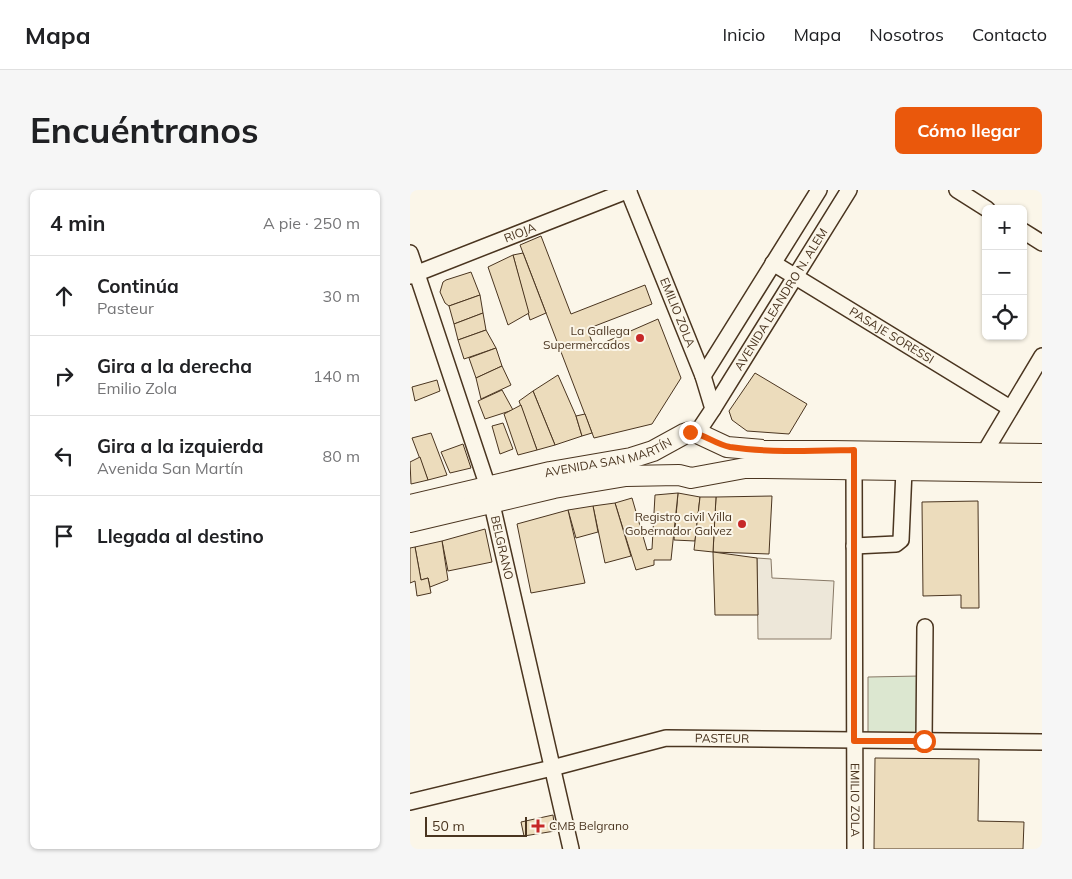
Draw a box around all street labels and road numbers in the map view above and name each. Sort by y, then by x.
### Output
street label: RIOJA [502,219,538,245]
street label: AVENIDA LEANDRO N. ALEM [731,225,831,373]
street label: EMILIO ZOLA [657,275,699,349]
street label: PASAJE SORESSI [847,304,937,367]
street label: AVENIDA SAN MARTÍN [543,434,674,480]
street label: BELGRANO [488,514,517,581]
street label: PASTEUR [695,730,749,746]
street label: EMILIO ZOLA [848,763,863,837]

